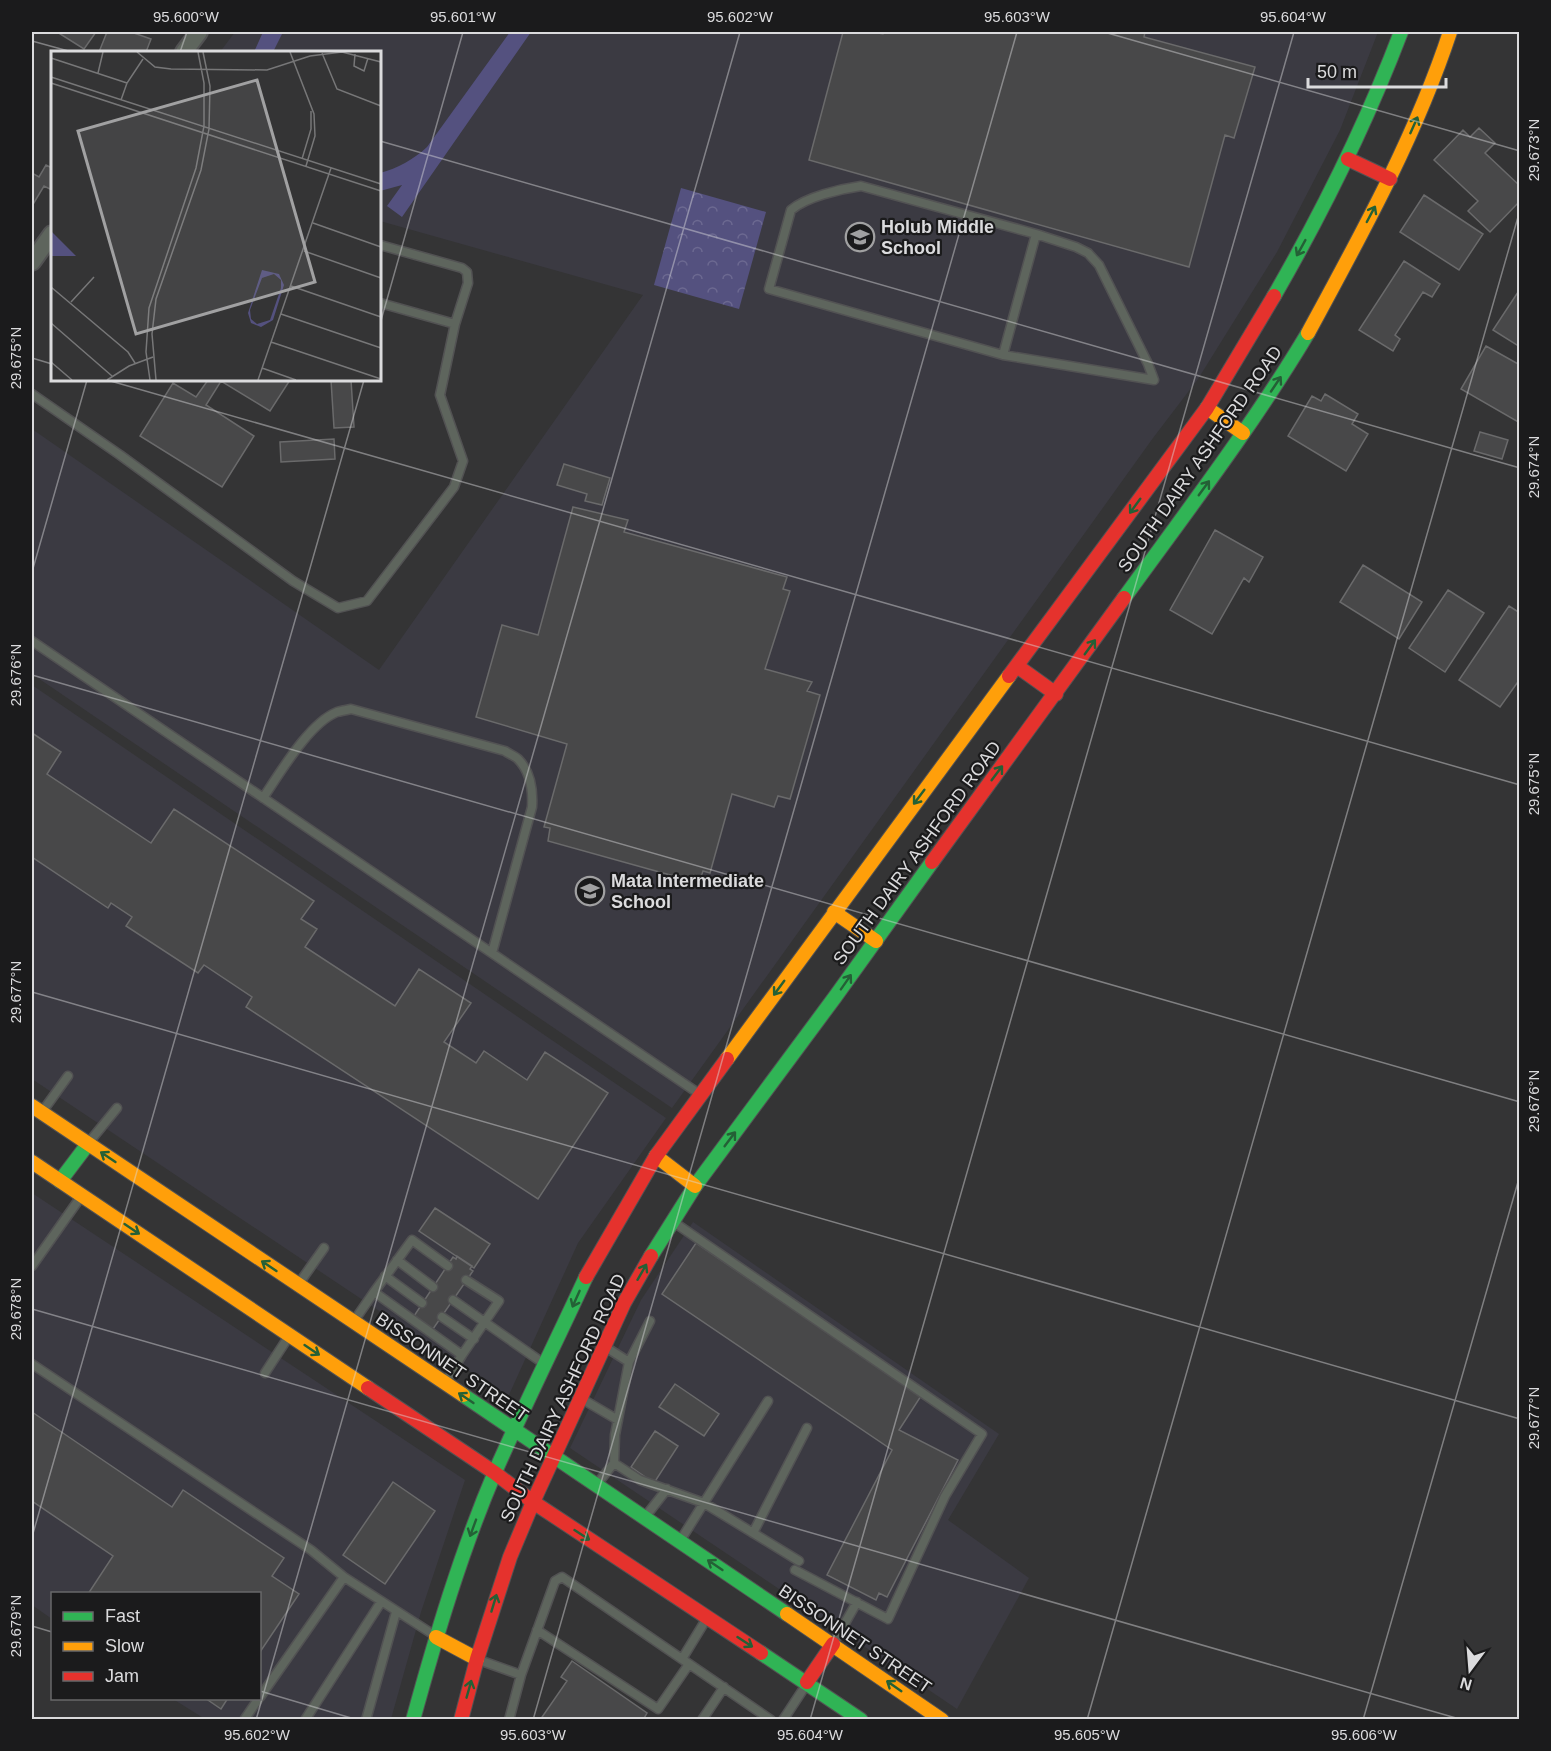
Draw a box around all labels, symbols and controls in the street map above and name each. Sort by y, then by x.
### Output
text: 95.600°W [153,8,220,25]
text: 95.601°W [430,8,497,25]
text: 95.602°W [707,8,774,25]
text: 95.603°W [984,8,1051,25]
text: 95.604°W [1260,8,1327,25]
inset map [51,51,381,381]
scale bar [1308,51,1446,89]
text: 50 m [1317,62,1357,82]
one-way arrow [1409,117,1420,135]
text: 29.673°N [1525,119,1542,181]
one-way arrow [1365,206,1377,223]
place label: Holub Middle School [881,217,994,258]
school or university icon: Holub Middle School [844,221,876,253]
one-way arrow [1295,239,1306,257]
text: 29.675°N [7,327,24,389]
street label: SOUTH DAIRY ASHFORD ROAD [1114,342,1286,576]
one-way arrow [1270,376,1282,393]
text: 29.674°N [1525,436,1542,498]
one-way arrow [1198,481,1210,497]
one-way arrow [1128,497,1141,513]
one-way arrow [1084,639,1096,655]
text: 29.676°N [7,644,24,706]
street label: SOUTH DAIRY ASHFORD ROAD [829,737,1005,969]
text: 29.675°N [1525,753,1542,815]
one-way arrow [990,765,1003,781]
one-way arrow [913,789,925,805]
place label: Mata Intermediate School [611,871,764,912]
school or university icon: Mata Intermediate School [574,875,606,907]
text: 29.677°N [7,961,24,1023]
one-way arrow [840,975,852,991]
one-way arrow [772,980,785,996]
text: 29.676°N [1525,1070,1542,1132]
one-way arrow [724,1132,736,1148]
one-way arrow [100,1151,116,1163]
one-way arrow [124,1223,141,1236]
one-way arrow [262,1260,278,1272]
one-way arrow [637,1264,649,1281]
street label: SOUTH DAIRY ASHFORD ROAD [497,1271,629,1525]
text: 29.678°N [7,1278,24,1340]
one-way arrow [570,1290,581,1308]
street label: BISSONNET STREET [372,1308,532,1426]
one-way arrow [303,1344,319,1356]
text: 29.677°N [1525,1387,1542,1449]
one-way arrow [458,1392,475,1404]
one-way arrow [467,1518,478,1536]
one-way arrow [573,1529,590,1541]
one-way arrow [708,1559,724,1571]
street label: BISSONNET STREET [775,1580,935,1698]
legend [51,1592,261,1700]
one-way arrow [489,1594,500,1613]
text: 29.679°N [7,1595,24,1657]
text: Fast [105,1606,140,1626]
text: Slow [105,1636,145,1656]
one-way arrow [736,1636,753,1648]
north arrow [1440,1640,1500,1700]
text: Jam [105,1666,139,1686]
text: N [1458,1674,1474,1694]
one-way arrow [463,1680,475,1699]
one-way arrow [887,1680,903,1692]
text: 95.602°W [224,1726,291,1743]
text: 95.603°W [500,1726,567,1743]
text: 95.604°W [777,1726,844,1743]
text: 95.605°W [1054,1726,1121,1743]
text: 95.606°W [1331,1726,1398,1743]

